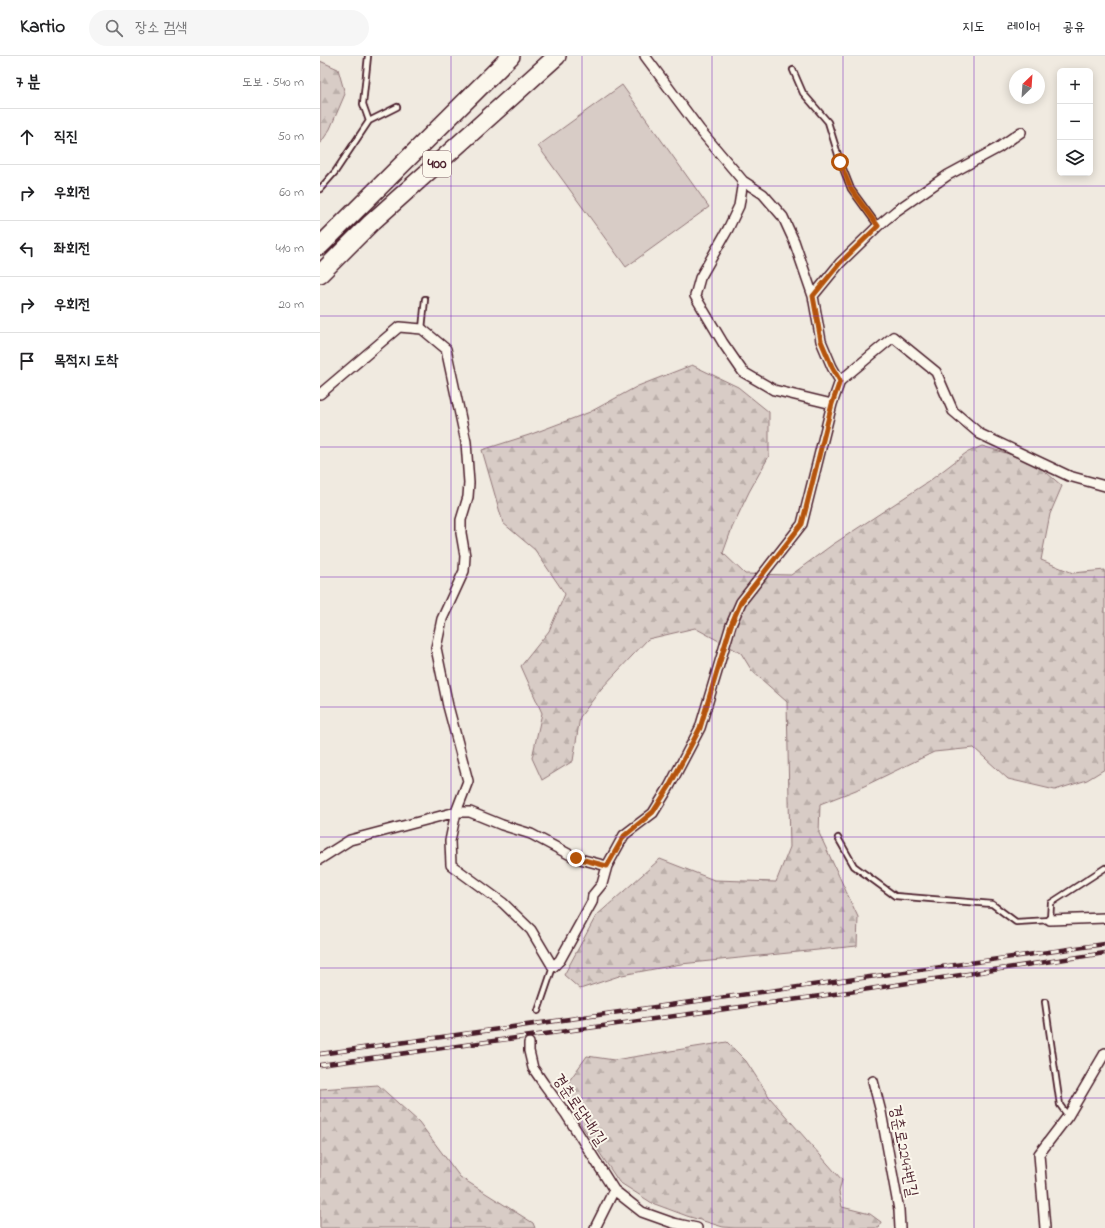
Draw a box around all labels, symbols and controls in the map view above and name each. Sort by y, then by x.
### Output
search box [89,10,369,46]
text: Kartio [20,14,65,41]
icon: search [103,17,125,39]
text: 장소 검색 [135,17,187,39]
text: 지도 [962,17,985,38]
text: 레이어 [1007,17,1040,38]
text: 공유 [1062,17,1085,38]
north arrow [1009,68,1045,104]
map controls [1057,68,1093,176]
button: + [1057,68,1093,104]
text: 7 분 [16,70,41,95]
text: 도보 · 540 m [242,73,304,92]
button: − [1057,104,1093,140]
icon: ahead [16,126,38,148]
text: 직진 [54,126,78,148]
text: 50 m [278,127,304,146]
button: layers [1057,140,1093,176]
road number: 400 [423,151,451,177]
route start [831,153,849,171]
icon: right [16,182,38,204]
text: 우회전 [54,182,90,204]
text: 60 m [279,183,304,202]
icon: left [16,238,38,260]
text: 좌회전 [54,238,90,260]
text: 410 m [276,239,304,258]
icon: right [16,294,38,316]
text: 우회전 [54,294,90,316]
text: 20 m [279,295,304,314]
icon: arrive [16,350,38,372]
text: 목적지 도착 [54,350,118,372]
route end [567,849,585,867]
street label: 경춘로답내1길 [546,1069,612,1151]
street label: 경춘로2247번길 [882,1103,924,1199]

